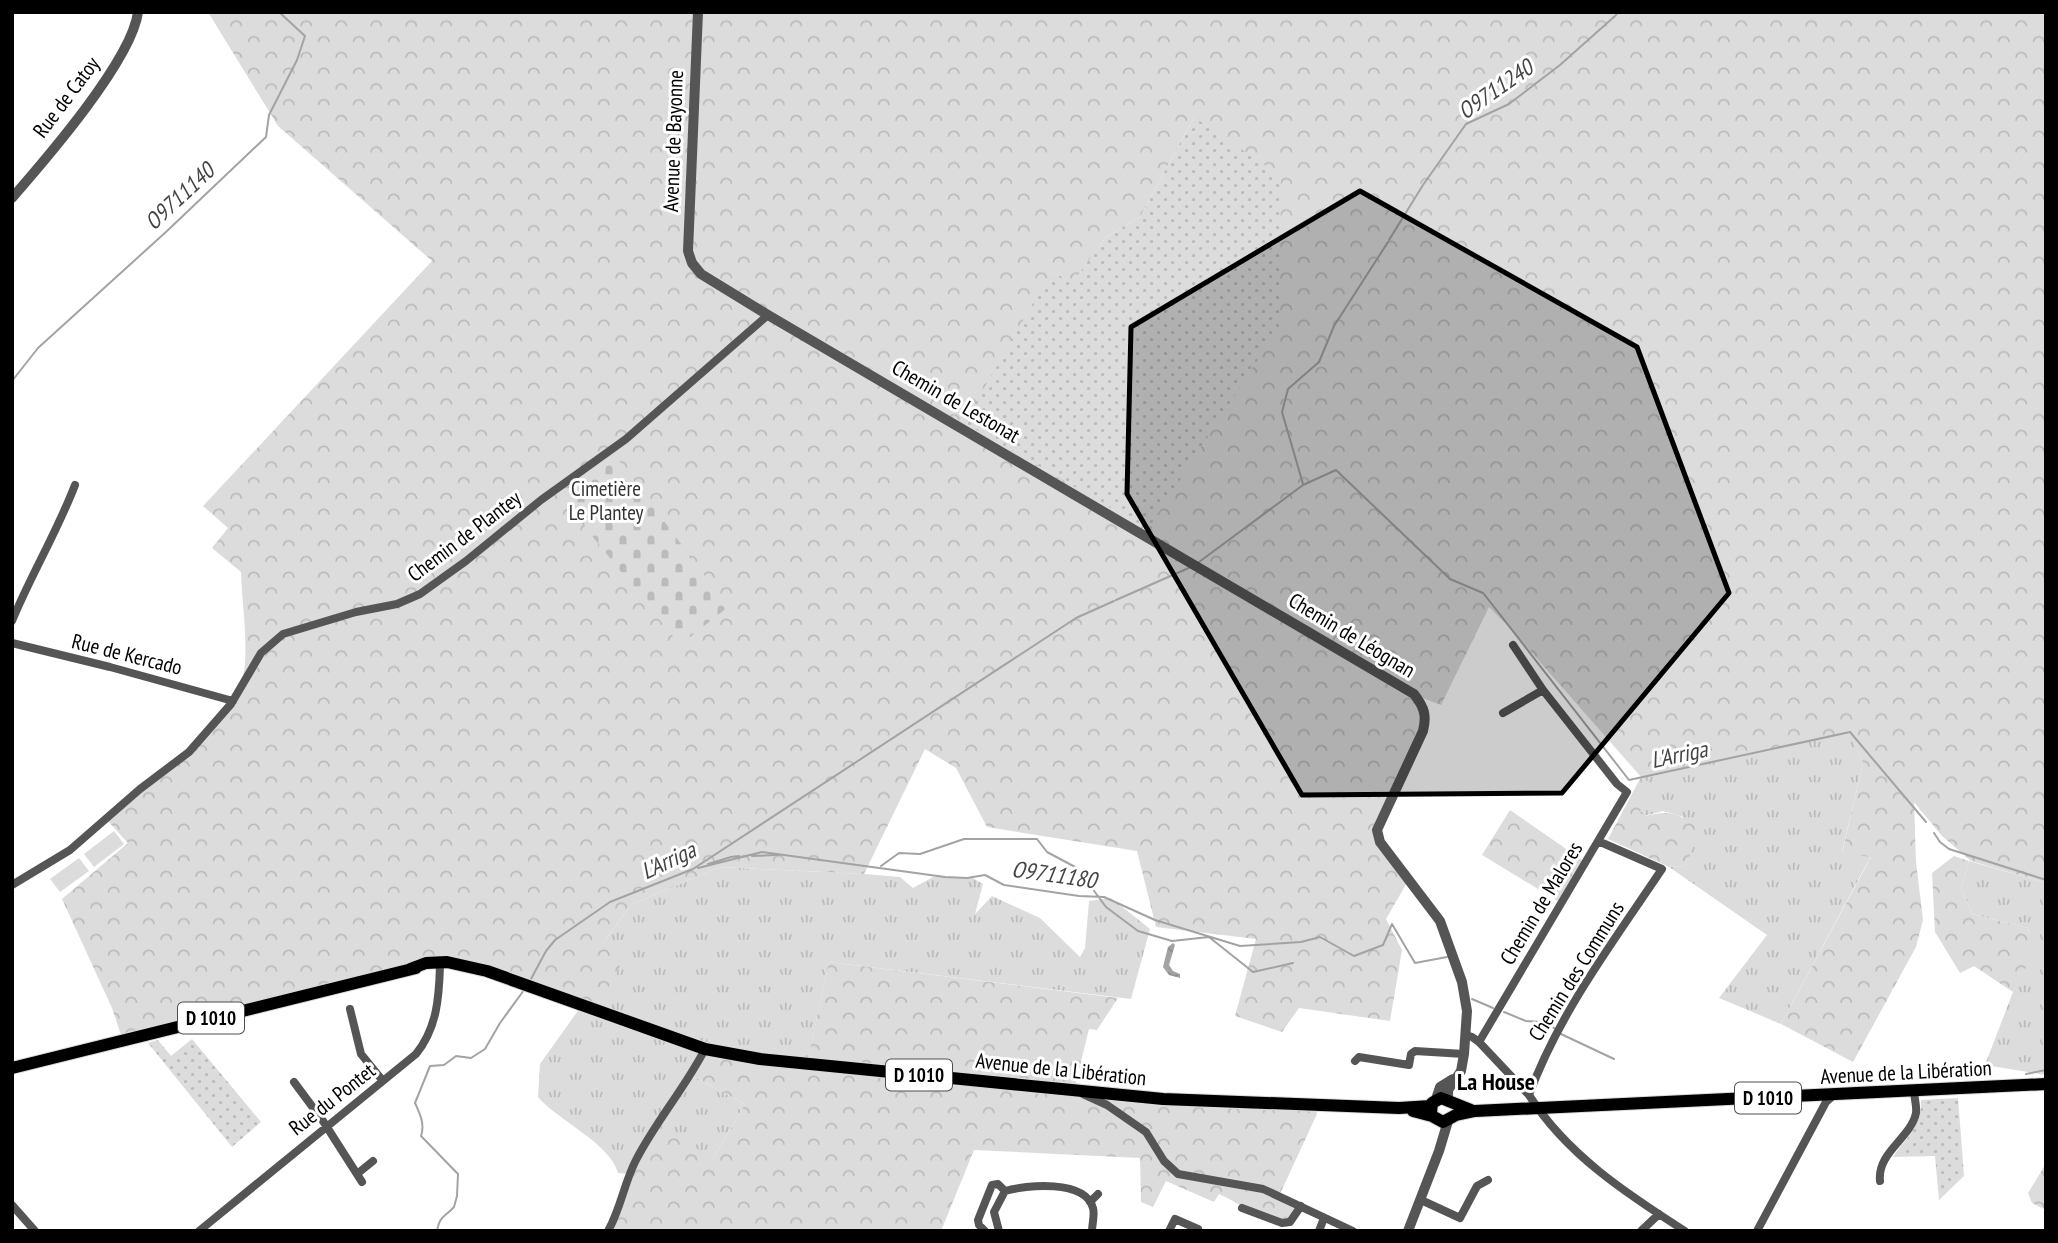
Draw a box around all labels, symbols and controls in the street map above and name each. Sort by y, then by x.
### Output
street label: Rue de Catoy [27,51,105,143]
water label: O9711240 [1452,51,1540,125]
street label: Avenue de Bayonne [657,69,689,213]
water label: O9711140 [138,155,222,236]
street label: Chemin de Lestonat [887,353,1025,449]
park label: Cimetière Le Plantey [569,475,643,526]
street label: Chemin de Plantey [402,484,526,588]
street label: Chemin de Léognan [1284,587,1420,683]
street label: Rue de Kercado [69,627,185,681]
water label: L'Arriga [1648,734,1711,774]
water label: L'Arriga [636,834,701,885]
street label: Chemin de Malores [1494,837,1588,969]
water label: O9711180 [1010,854,1101,895]
street label: Chemin des Communs [1522,896,1630,1046]
road number: D 1010 [178,1002,244,1034]
street label: Avenue de la Libération [974,1047,1148,1091]
street label: Avenue de la Libération [1820,1054,1992,1090]
street label: Rue du Pontet [283,1057,381,1141]
road number: D 1010 [886,1060,952,1091]
district label: La House [1457,1066,1535,1097]
road number: D 1010 [1735,1082,1801,1114]

